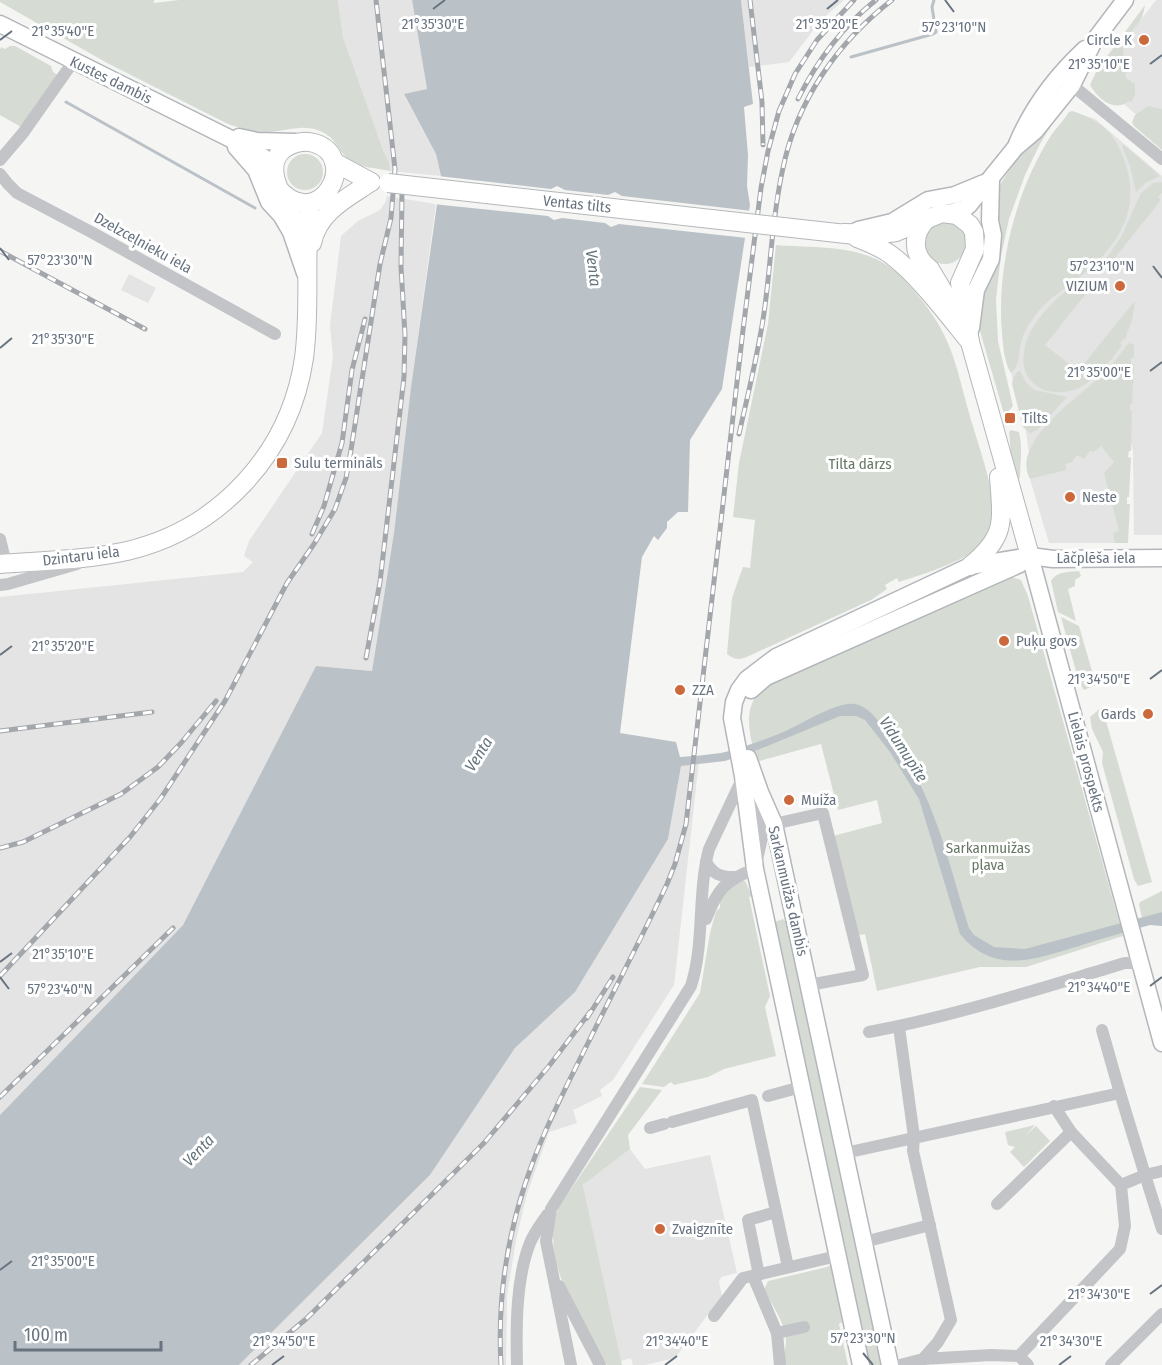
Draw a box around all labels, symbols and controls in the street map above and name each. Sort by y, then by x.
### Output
text: 21°35'30"E [402,15,464,33]
text: 21°35'20"E [796,15,858,33]
text: 57°23'10"N [922,18,986,36]
text: 21°35'40"E [32,22,94,40]
place label: Circle K [1087,31,1132,49]
marker: Circle K [1137,33,1151,47]
street label: Kustes dambis [67,52,155,108]
text: 21°35'10"E [1068,55,1130,73]
street label: Ventas tilts [542,191,612,217]
street label: Dzelzceļnieku iela [90,209,195,278]
water label: Venta [582,249,605,287]
text: 57°23'30"N [27,251,93,269]
text: 57°23'10"N [1070,257,1134,275]
place label: VIZIUM [1066,277,1108,295]
marker: VIZIUM [1113,279,1127,293]
text: 21°35'30"E [32,330,94,348]
text: 21°35'00"E [1067,363,1131,381]
place label: Tilts [1022,409,1048,427]
marker: Tilts [1003,411,1017,425]
place label: Sulu termināls [294,454,383,472]
park label: Tilta dārzs [828,455,892,473]
marker: Sulu termināls [275,456,289,470]
place label: Neste [1082,488,1117,506]
marker: Neste [1063,490,1077,504]
street label: Dzintaru iela [42,542,120,570]
street label: Lāčplēša iela [1056,549,1136,567]
place label: Puķu govs [1016,632,1077,651]
marker: Puķu govs [997,634,1011,648]
text: 21°35'20"E [32,637,94,655]
text: 21°34'50"E [1068,670,1130,688]
place label: ZZA [692,681,714,699]
marker: ZZA [673,683,687,697]
place label: Gards [1101,705,1136,723]
marker: Gards [1141,707,1155,721]
street label: Lielais prospekts [1064,710,1108,814]
water label: Vidumupīte [875,713,932,786]
water label: Venta [461,734,496,775]
place label: Muiža [801,791,836,809]
marker: Muiža [782,793,796,807]
street label: Sarkanmuižas dambis [764,824,812,958]
park label: Sarkanmuižas pļava [946,839,1030,875]
text: 21°35'10"E [32,945,94,963]
text: 21°34'40"E [1068,978,1130,996]
text: 57°23'40"N [27,980,93,998]
water label: Venta [179,1131,218,1170]
place label: Zvaigznīte [672,1220,733,1238]
marker: Zvaigznīte [653,1222,667,1236]
text: 21°35'00"E [31,1252,95,1270]
text: 21°34'30"E [1068,1285,1130,1303]
scale bar [15,1314,160,1352]
text: 100 m [24,1324,68,1346]
text: 57°23'30"N [830,1329,896,1347]
text: 21°34'50"E [253,1332,315,1350]
text: 21°34'40"E [646,1332,708,1350]
text: 21°34'30"E [1040,1332,1102,1350]

